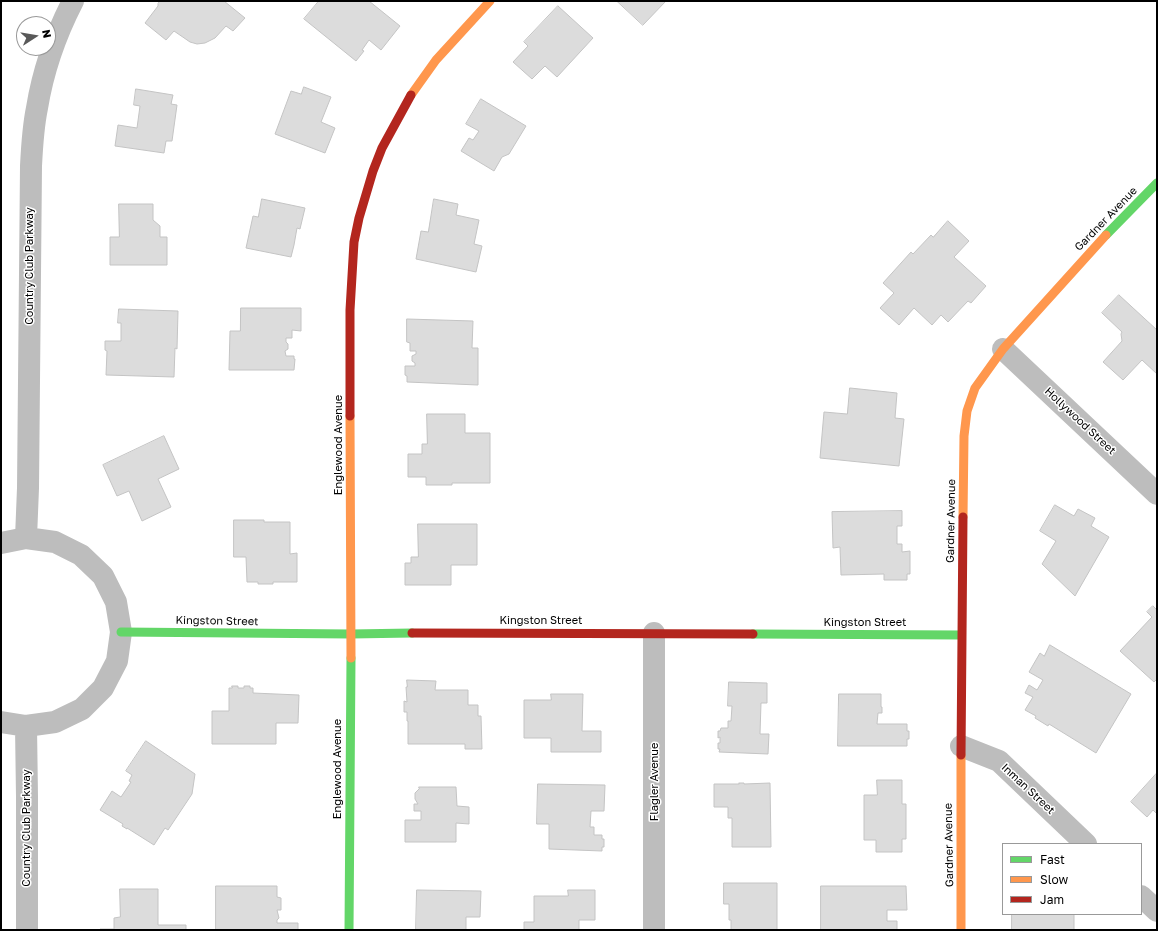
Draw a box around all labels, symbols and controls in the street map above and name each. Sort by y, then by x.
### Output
north arrow [16,16,56,56]
text: N [40,28,54,39]
street label: Gardner Avenue [1072,184,1140,254]
street label: Country Club Parkway [23,207,37,325]
street label: Hollywood Street [1042,385,1118,457]
street label: Englewood Avenue [332,395,346,495]
street label: Gardner Avenue [944,479,958,563]
street label: Kingston Street [175,614,259,628]
street label: Kingston Street [500,614,582,628]
street label: Kingston Street [824,616,906,630]
street label: Englewood Avenue [331,719,345,819]
street label: Flagler Avenue [648,743,662,821]
street label: Inman Street [999,761,1057,817]
street label: Country Club Parkway [20,769,34,887]
street label: Gardner Avenue [942,803,956,887]
legend [1002,843,1142,915]
text: Fast [1040,852,1065,867]
text: Slow [1040,872,1068,887]
text: Jam [1040,892,1064,907]

